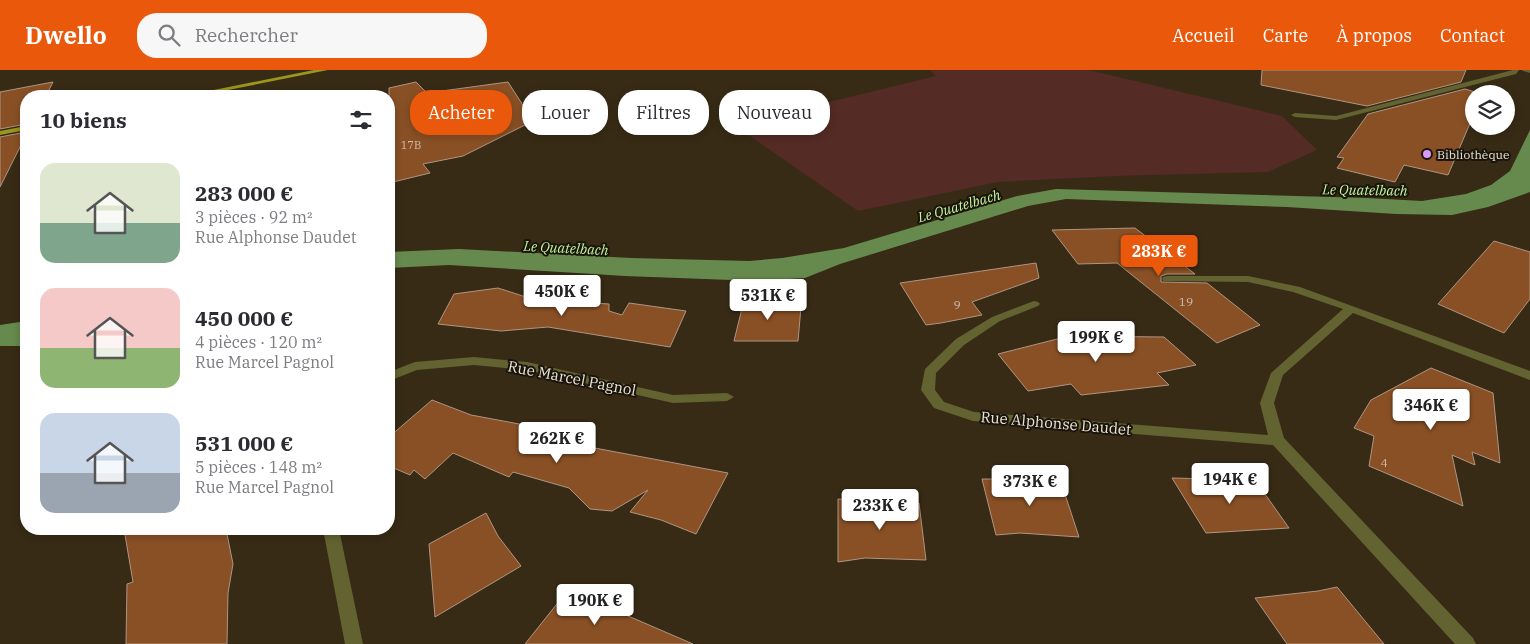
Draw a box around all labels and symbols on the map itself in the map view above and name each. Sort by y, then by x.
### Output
house number: 17B [401,138,421,152]
place label: Bibliothèque [1437,147,1509,162]
marker: Bibliothèque [1421,148,1433,160]
water label: Le Quatelbach [1321,180,1408,200]
water label: Le Quatelbach [915,186,1003,227]
pin: 283K € [1118,234,1200,277]
water label: Le Quatelbach [522,237,609,259]
pin: 450K € [521,274,603,317]
pin: 531K € [727,278,809,321]
house number: 19 [1179,294,1193,309]
house number: 9 [953,297,961,312]
pin: 199K € [1055,320,1137,363]
street label: Rue Marcel Pagnol [506,356,638,400]
pin: 346K € [1390,388,1472,431]
street label: Rue Alphonse Daudet [980,407,1132,439]
pin: 262K € [516,422,598,464]
house number: 4 [1380,455,1388,470]
pin: 194K € [1189,462,1271,505]
pin: 373K € [989,464,1071,507]
pin: 233K € [839,488,921,531]
pin: 190K € [554,584,636,626]

